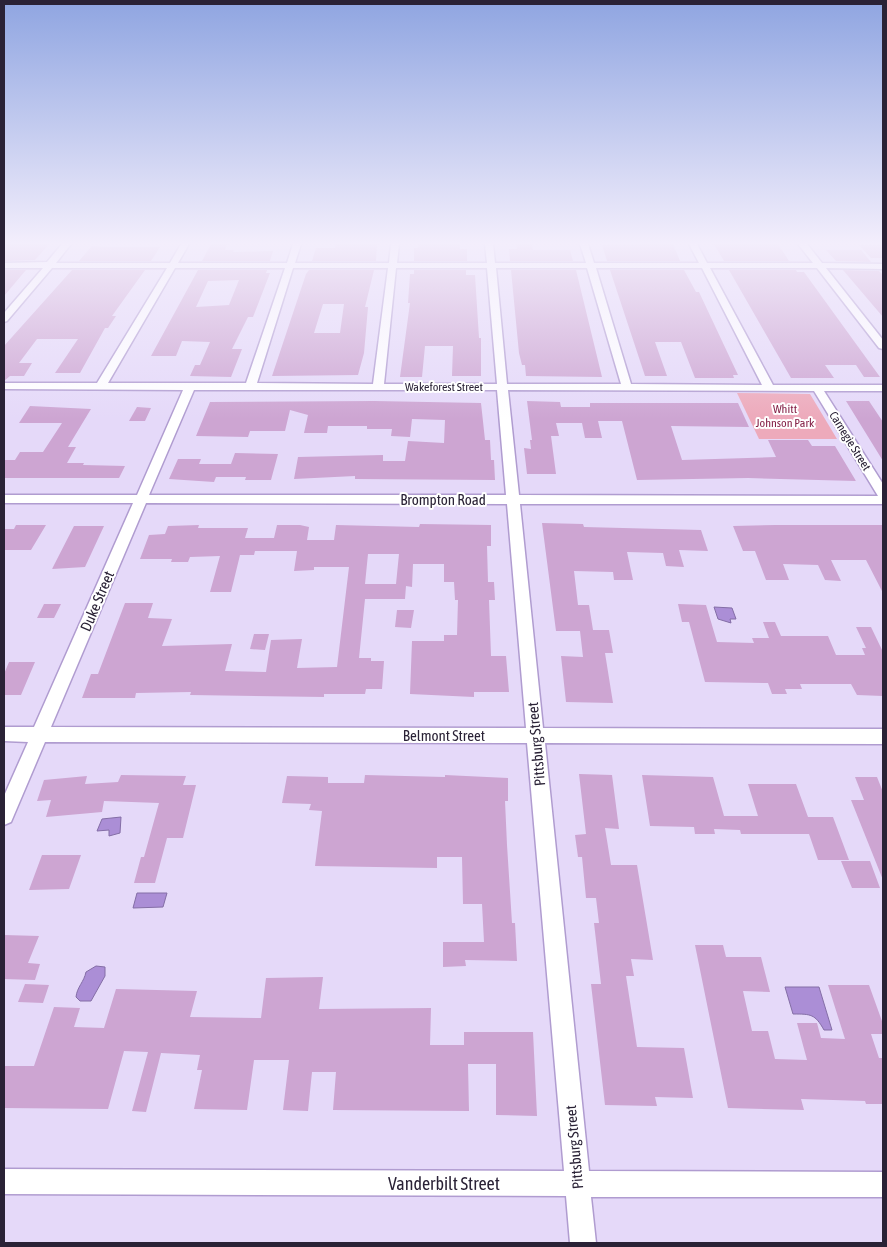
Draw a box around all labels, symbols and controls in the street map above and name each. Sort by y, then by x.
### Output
street label: Wakeforest Street [405,380,484,394]
park label: Whitt Johnson Park [756,402,815,430]
street label: Carnegie Street [826,409,874,474]
street label: Brompton Road [400,491,486,508]
street label: Duke Street [77,568,117,634]
street label: Pittsburg Street [524,701,548,787]
street label: Belmont Street [403,727,485,744]
street label: Pittsburg Street [562,1104,586,1190]
street label: Vanderbilt Street [388,1173,500,1194]

